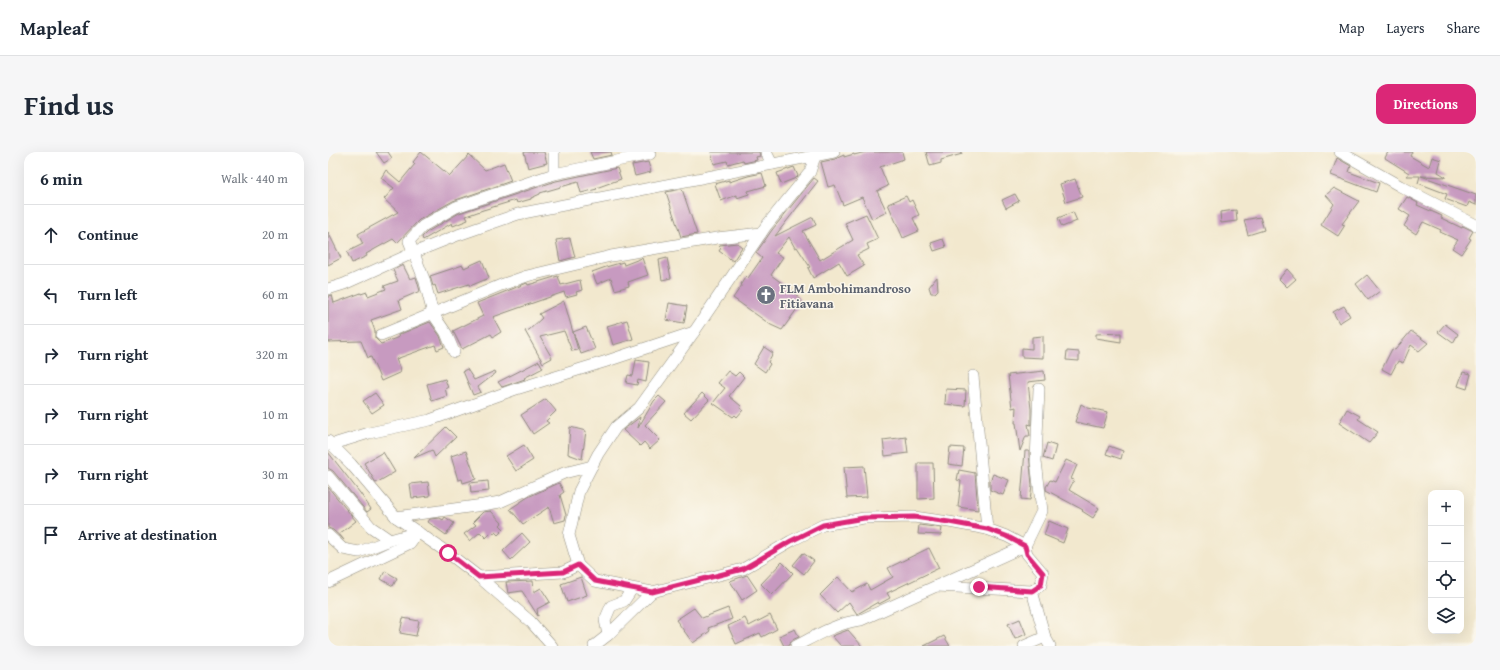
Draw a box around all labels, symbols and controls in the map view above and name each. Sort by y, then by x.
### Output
text: Mapleaf [20,14,89,42]
text: Map [1339,18,1365,38]
text: Layers [1387,18,1425,38]
text: Share [1447,18,1480,38]
text: Find us [24,84,114,125]
button: Directions [1376,84,1476,124]
text: 6 min [40,166,82,191]
text: Walk · 440 m [221,169,288,188]
icon: ahead [40,224,62,246]
text: Continue [78,224,139,245]
text: 20 m [262,225,288,244]
place label: FLM Ambohimandroso Fitiavana [780,279,911,313]
icon: left [40,284,62,306]
text: Turn left [78,284,137,305]
church icon: FLM Ambohimandroso Fitiavana [755,284,777,306]
text: 60 m [262,285,288,304]
icon: right [40,344,62,366]
text: Turn right [78,344,149,365]
text: 320 m [256,345,288,364]
icon: right [40,404,62,426]
text: Turn right [78,404,149,425]
text: 10 m [262,405,288,424]
icon: right [40,464,62,486]
text: Turn right [78,464,149,485]
text: 30 m [262,465,288,484]
map controls [1428,490,1464,634]
button: + [1428,490,1464,526]
icon: arrive [40,524,62,546]
text: Arrive at destination [78,524,217,545]
button: − [1428,526,1464,562]
route start [439,544,457,562]
button: locate [1428,562,1464,598]
route end [970,578,988,596]
button: layers [1428,598,1464,634]

